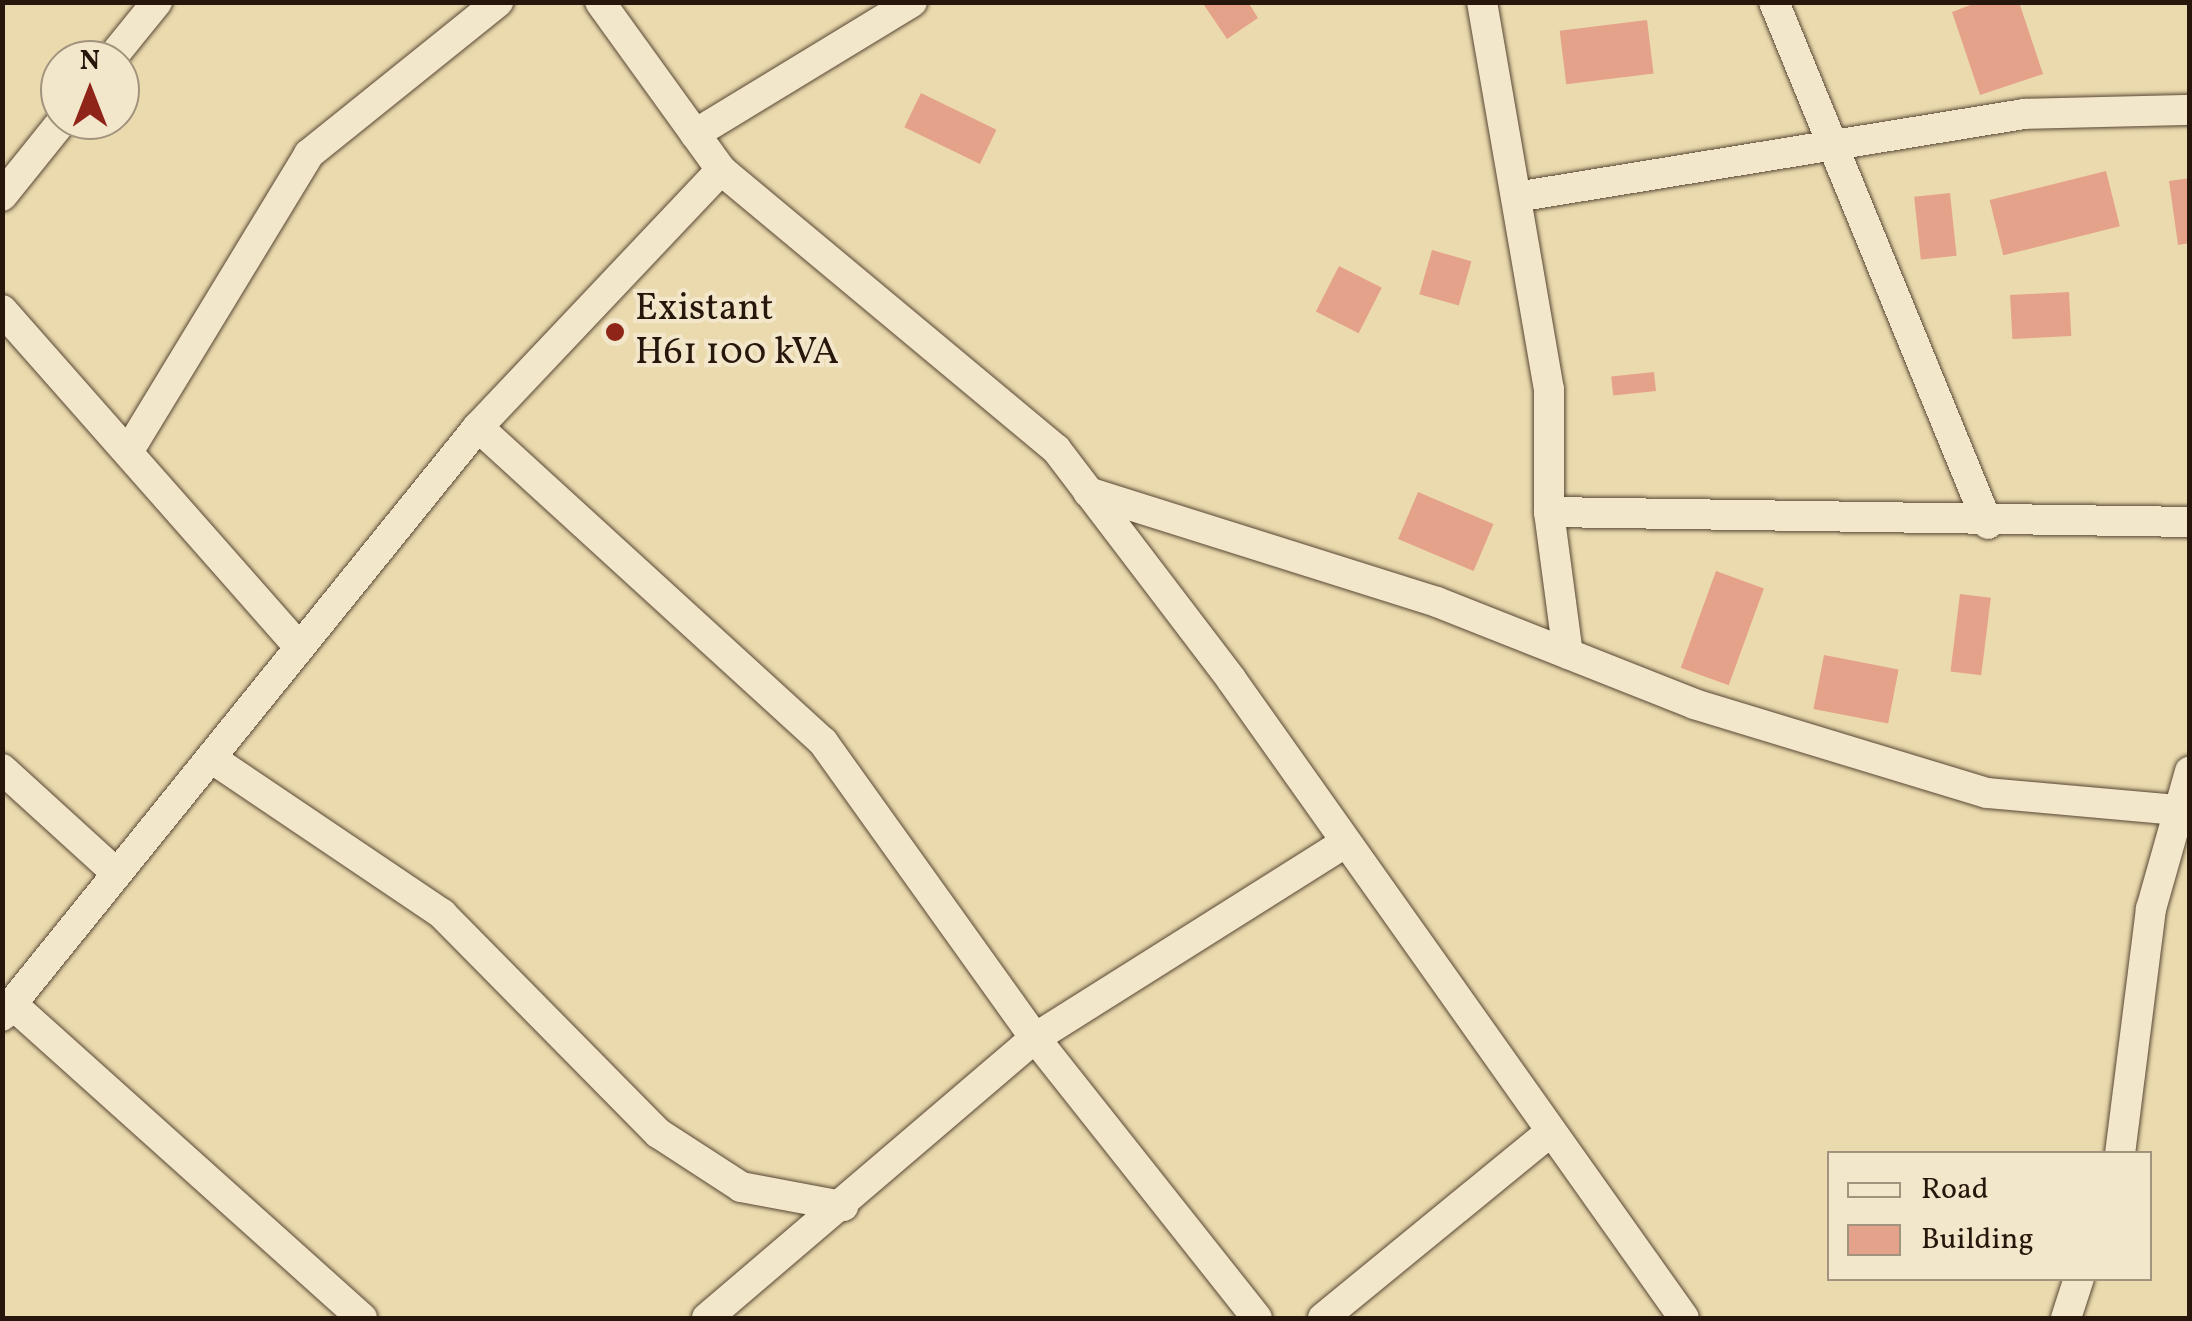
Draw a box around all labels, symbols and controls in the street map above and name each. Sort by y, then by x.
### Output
north arrow [40,40,140,140]
text: N [80,42,100,81]
place label: Existant H61 100 kVA [635,287,839,376]
marker: Existant H61 100 kVA [604,321,626,343]
legend [1827,1151,2152,1281]
text: Road [1921,1169,1989,1211]
text: Building [1921,1219,2034,1261]

